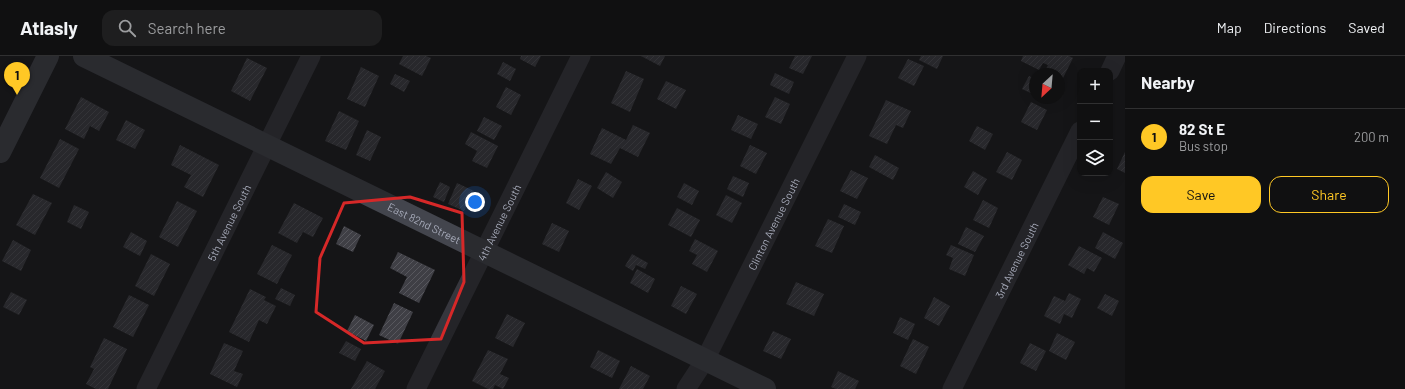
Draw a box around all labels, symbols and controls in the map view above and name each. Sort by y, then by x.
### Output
search box [102,10,382,46]
text: Atlasly [20,16,78,39]
icon: search [116,17,138,39]
text: Search here [148,19,226,37]
text: Map [1217,19,1242,36]
text: Directions [1264,19,1326,36]
text: Saved [1348,19,1385,36]
pin: 1 [4,62,30,95]
north arrow [1029,68,1065,104]
map controls [1077,68,1113,176]
button: + [1077,68,1113,104]
text: Nearby [1141,72,1195,92]
button: − [1077,104,1113,140]
text: 82 St E [1179,120,1225,138]
text: 1 [1152,129,1156,145]
text: 200 m [1354,129,1389,145]
text: Bus stop [1179,138,1228,154]
button: layers [1077,140,1113,176]
street label: Clinton Avenue South [745,175,802,272]
button: Save [1141,176,1261,213]
button: Share [1269,176,1389,213]
street label: 5th Avenue South [204,182,253,263]
street label: 4th Avenue South [474,182,523,263]
your location [465,192,485,212]
street label: East 82nd Street [386,199,463,246]
street label: 3rd Avenue South [992,220,1040,300]

